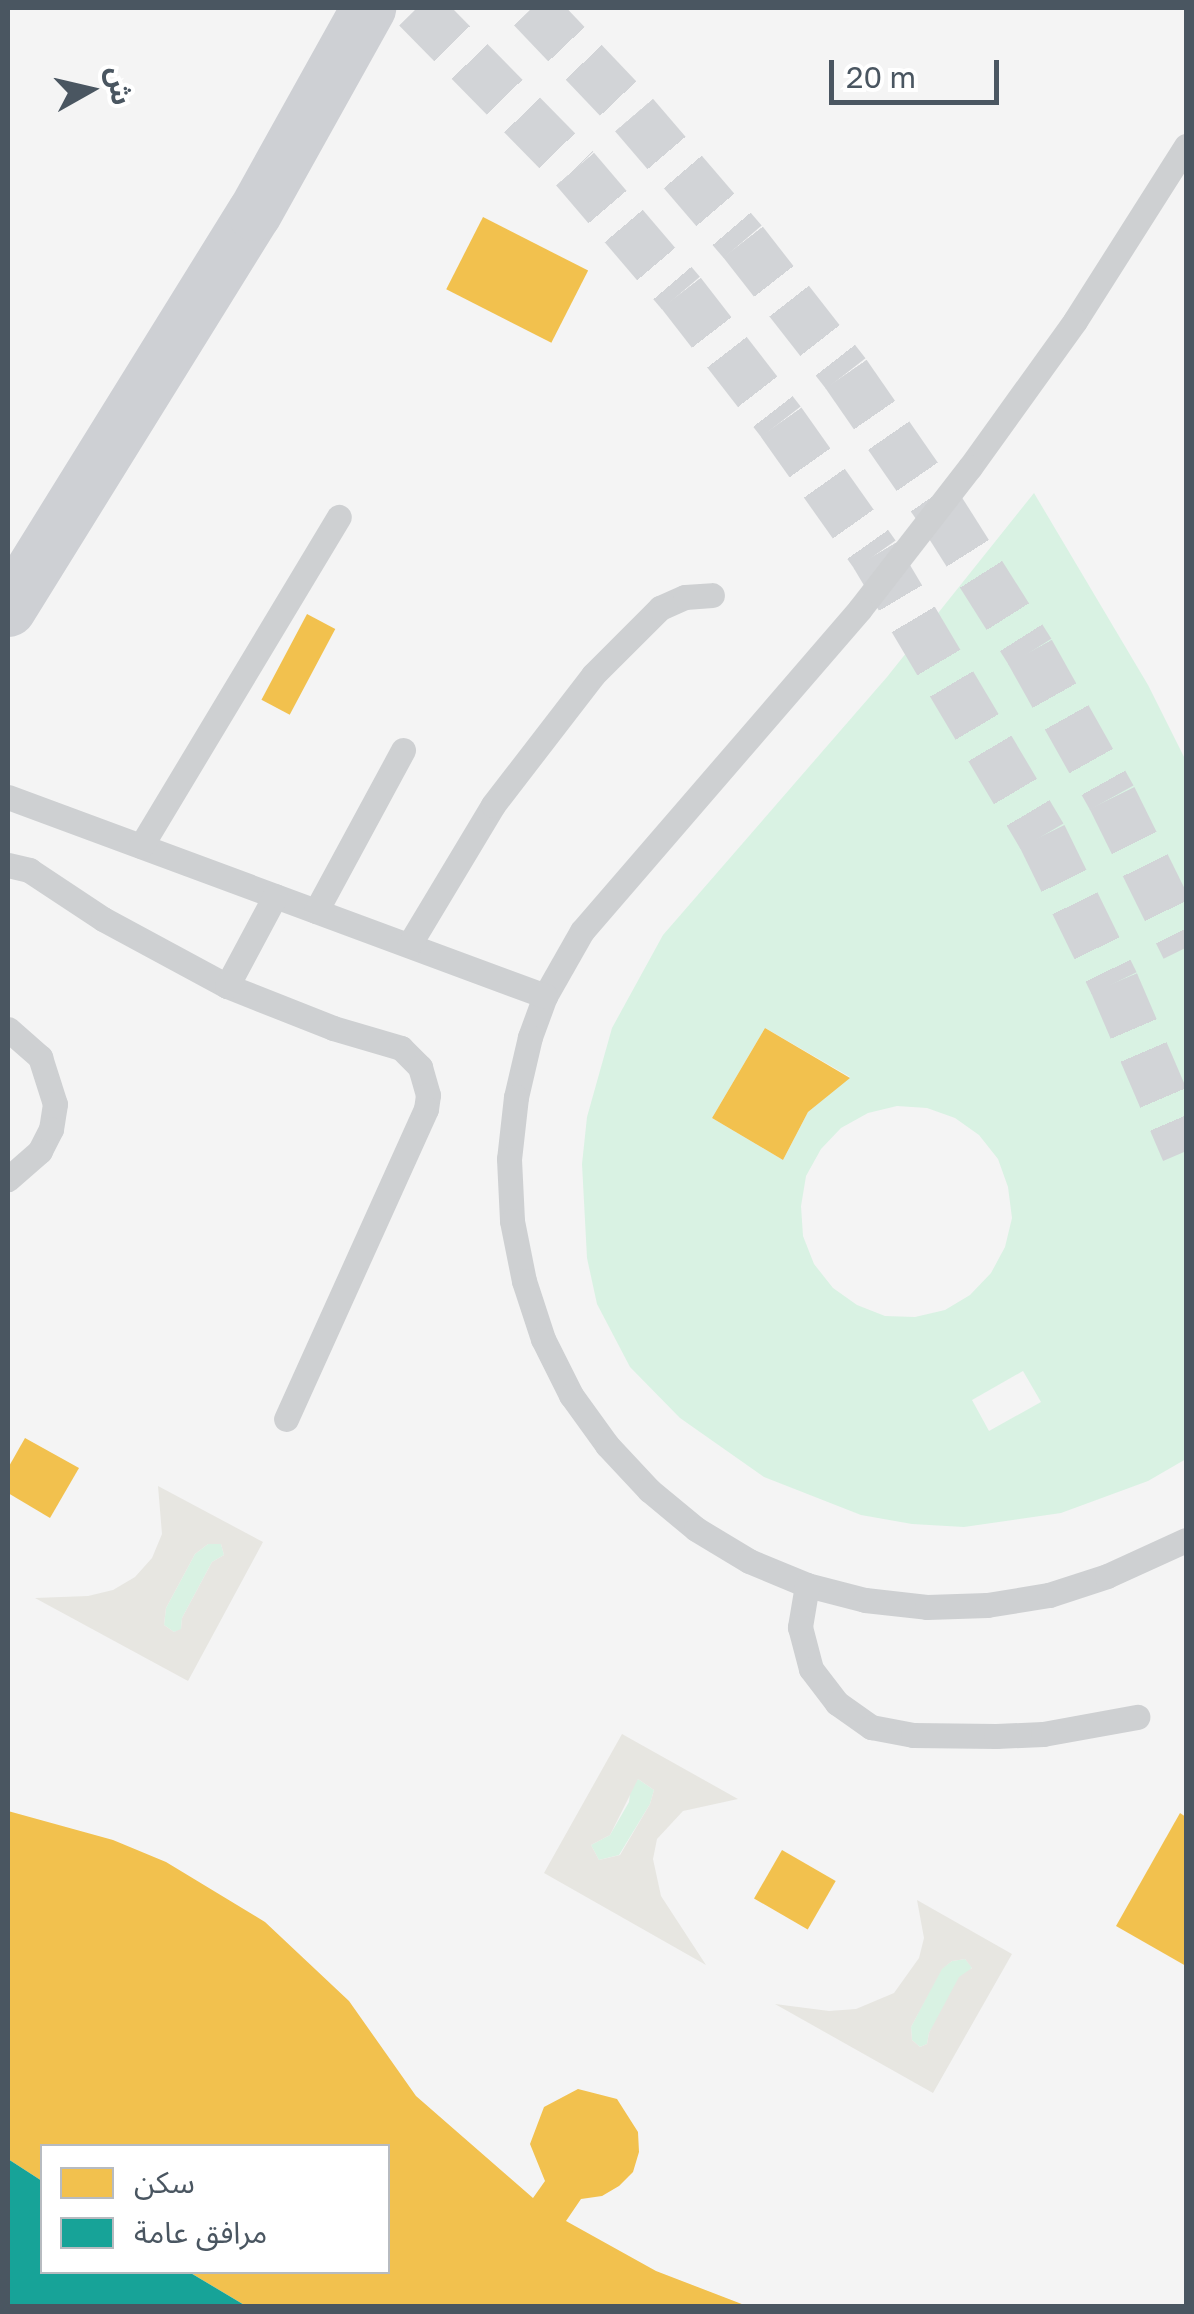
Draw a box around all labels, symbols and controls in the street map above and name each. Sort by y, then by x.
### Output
north arrow [40,40,140,140]
scale bar [834,40,1004,102]
text: 20 m [846,59,916,95]
text: ش [101,64,139,107]
legend [40,2144,390,2274]
text: سكن [134,2164,195,2200]
text: مرافق عامة [134,2214,267,2250]

